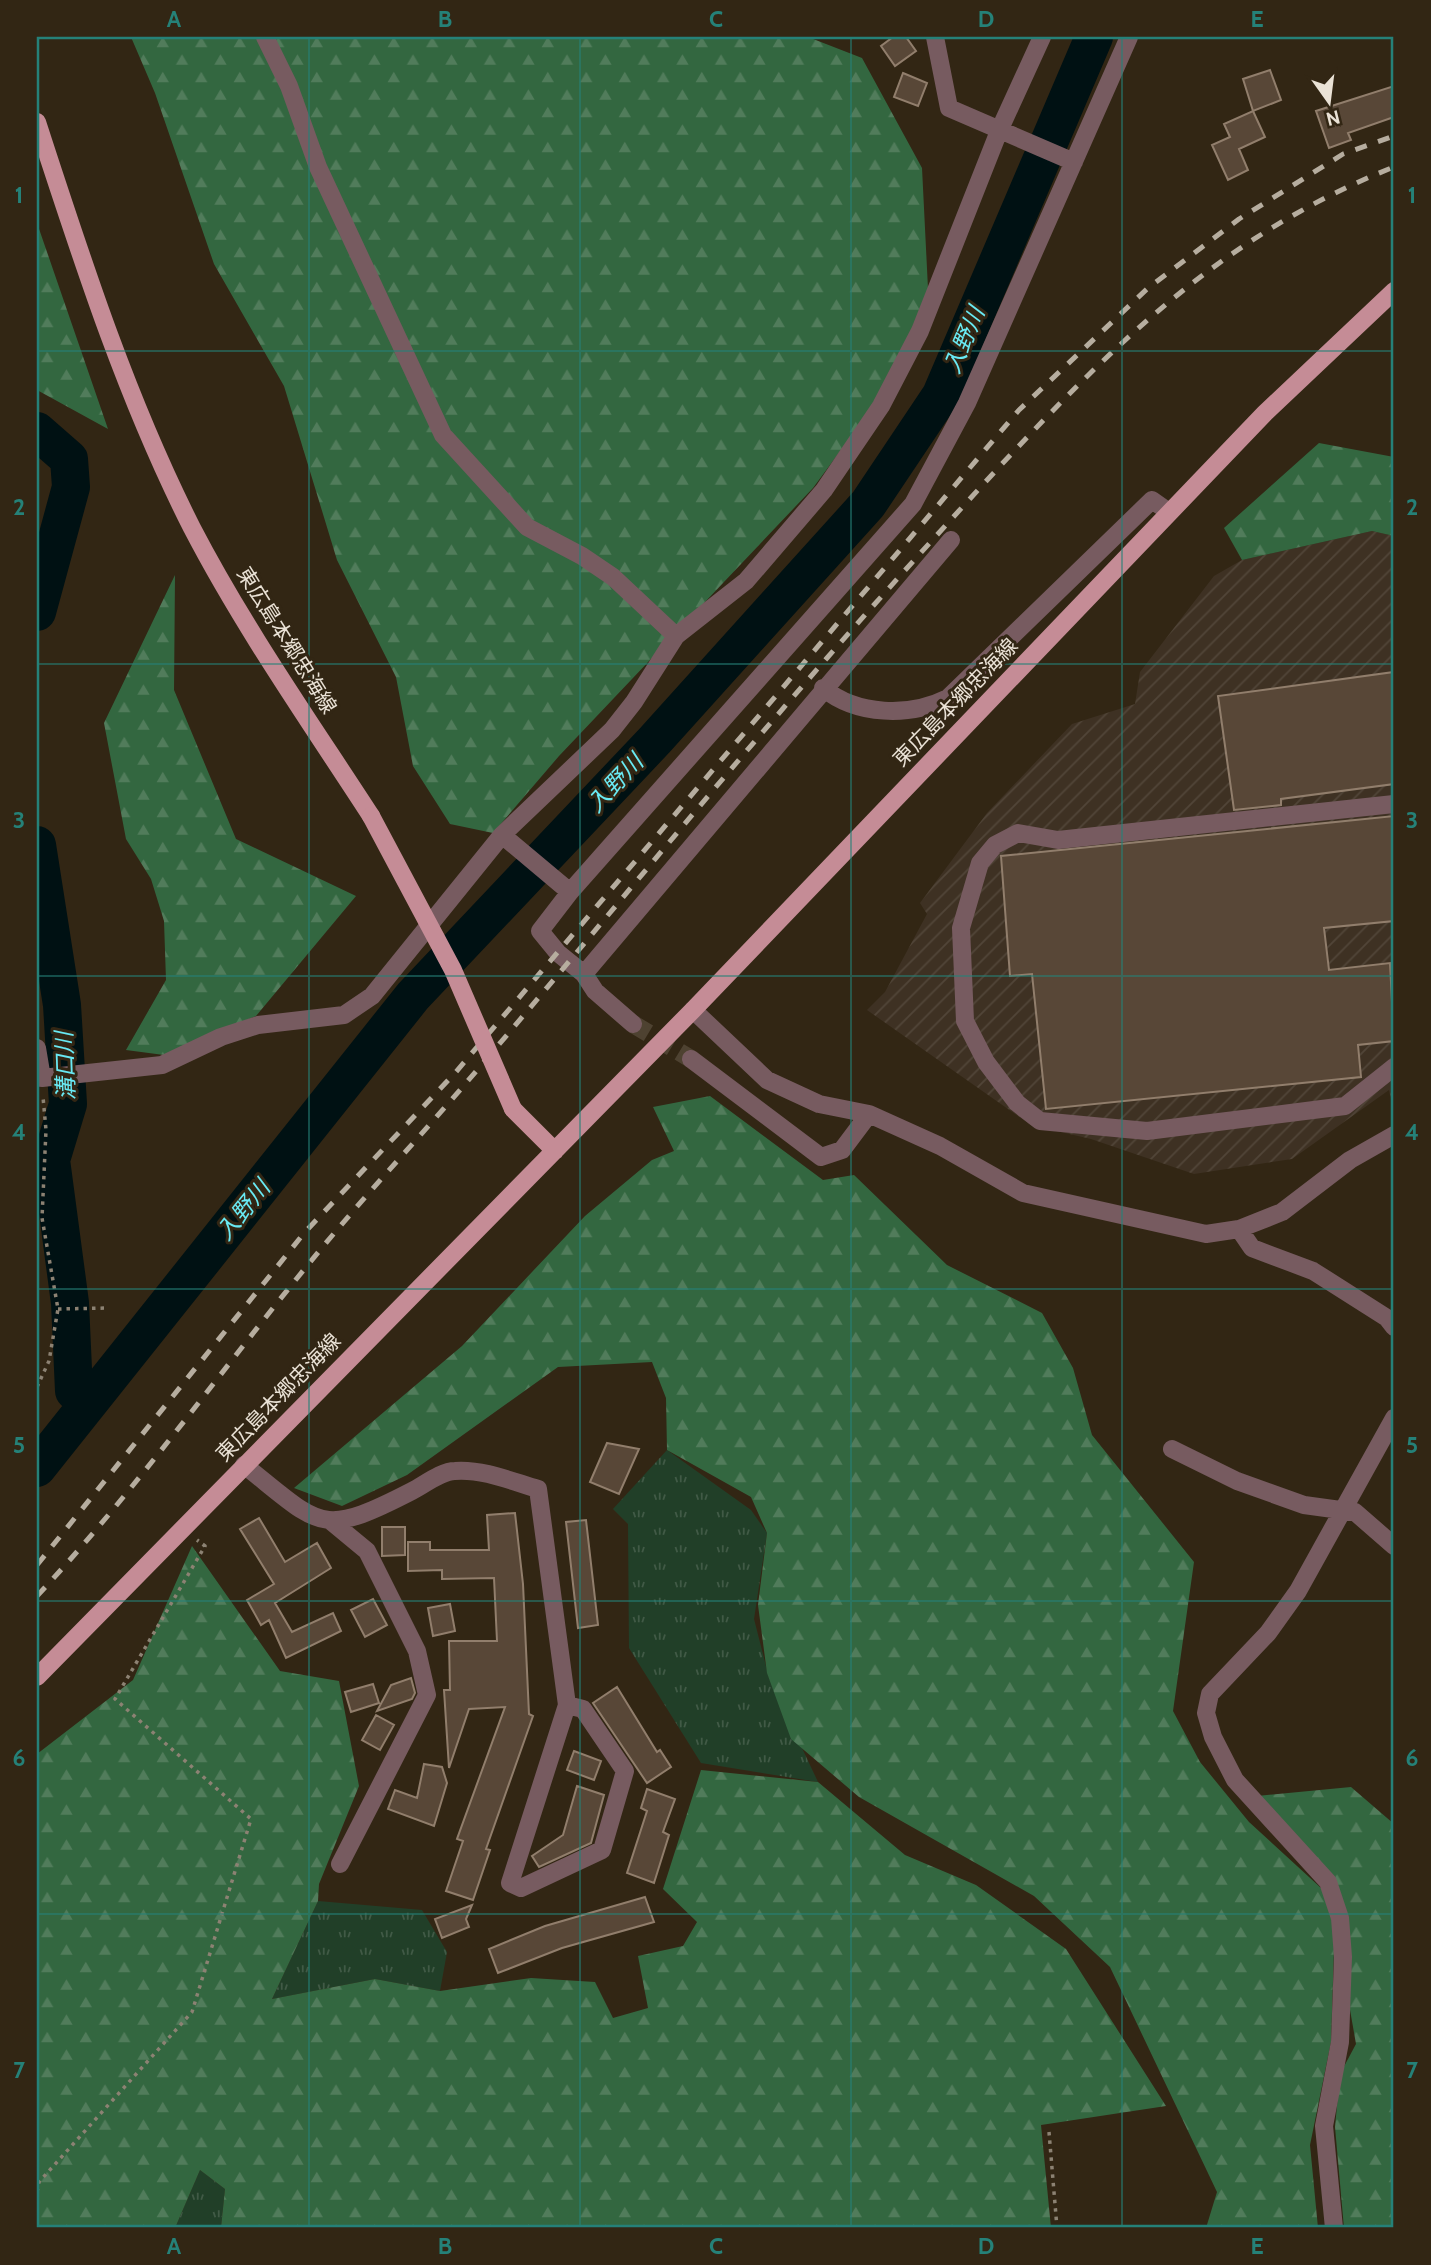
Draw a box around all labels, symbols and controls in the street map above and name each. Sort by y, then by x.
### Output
text: A [167,5,182,33]
text: B [438,5,452,33]
text: C [709,5,723,33]
text: D [978,5,994,33]
text: E [1250,5,1264,33]
north arrow [1294,66,1364,136]
text: N [1324,105,1342,131]
text: 1 [15,181,23,209]
text: 1 [1408,181,1416,209]
water label: 入野川 [938,300,992,377]
text: 2 [13,493,25,521]
text: 2 [1406,493,1418,521]
street label: 東広島本郷忠海線 [232,562,342,718]
street label: 東広島本郷忠海線 [888,633,1022,771]
water label: 入野川 [581,746,651,818]
text: 3 [13,806,25,834]
text: 3 [1406,806,1418,834]
water label: 溝口川 [50,1028,80,1101]
text: 4 [12,1118,26,1146]
text: 4 [1405,1118,1419,1146]
water label: 入野川 [210,1172,277,1246]
street label: 東広島本郷忠海線 [211,1328,345,1466]
text: 5 [13,1431,25,1459]
text: 5 [1406,1431,1418,1459]
text: 6 [13,1744,25,1772]
text: 6 [1406,1744,1418,1772]
text: 7 [13,2056,25,2084]
text: 7 [1406,2056,1418,2084]
text: A [167,2232,182,2260]
text: B [438,2232,452,2260]
text: C [709,2232,723,2260]
text: D [978,2232,994,2260]
text: E [1250,2232,1264,2260]

